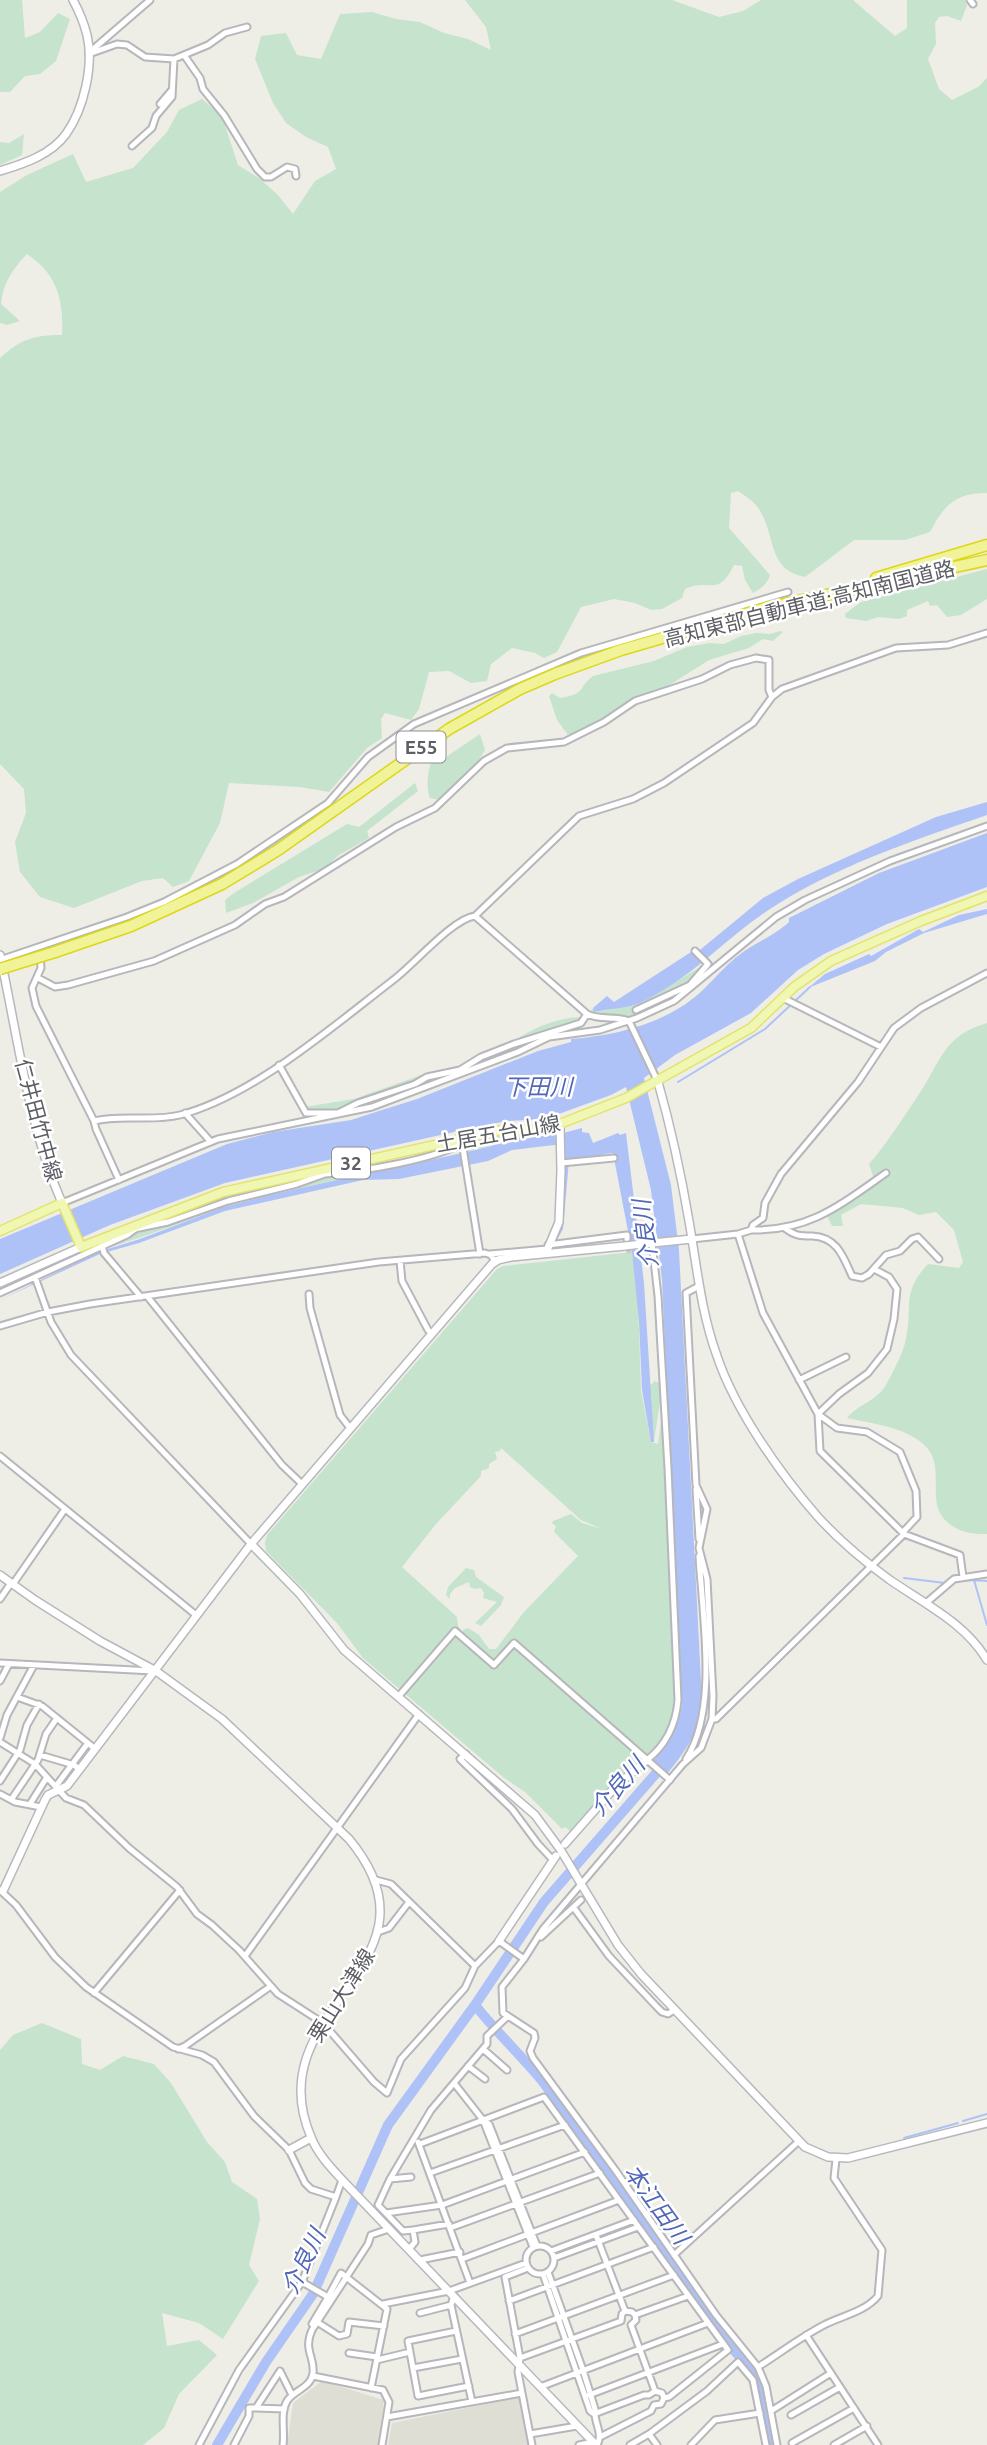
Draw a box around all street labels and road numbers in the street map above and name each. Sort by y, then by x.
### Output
street label: 高知東部自動車道;高知南国道路 [661,555,957,651]
road number: E55 [396,732,446,762]
street label: 仁井田竹中線 [11,1056,67,1184]
street label: 土居五台山線 [434,1110,562,1156]
road number: 32 [332,1148,370,1178]
street label: 栗山大津線 [303,1944,379,2046]

